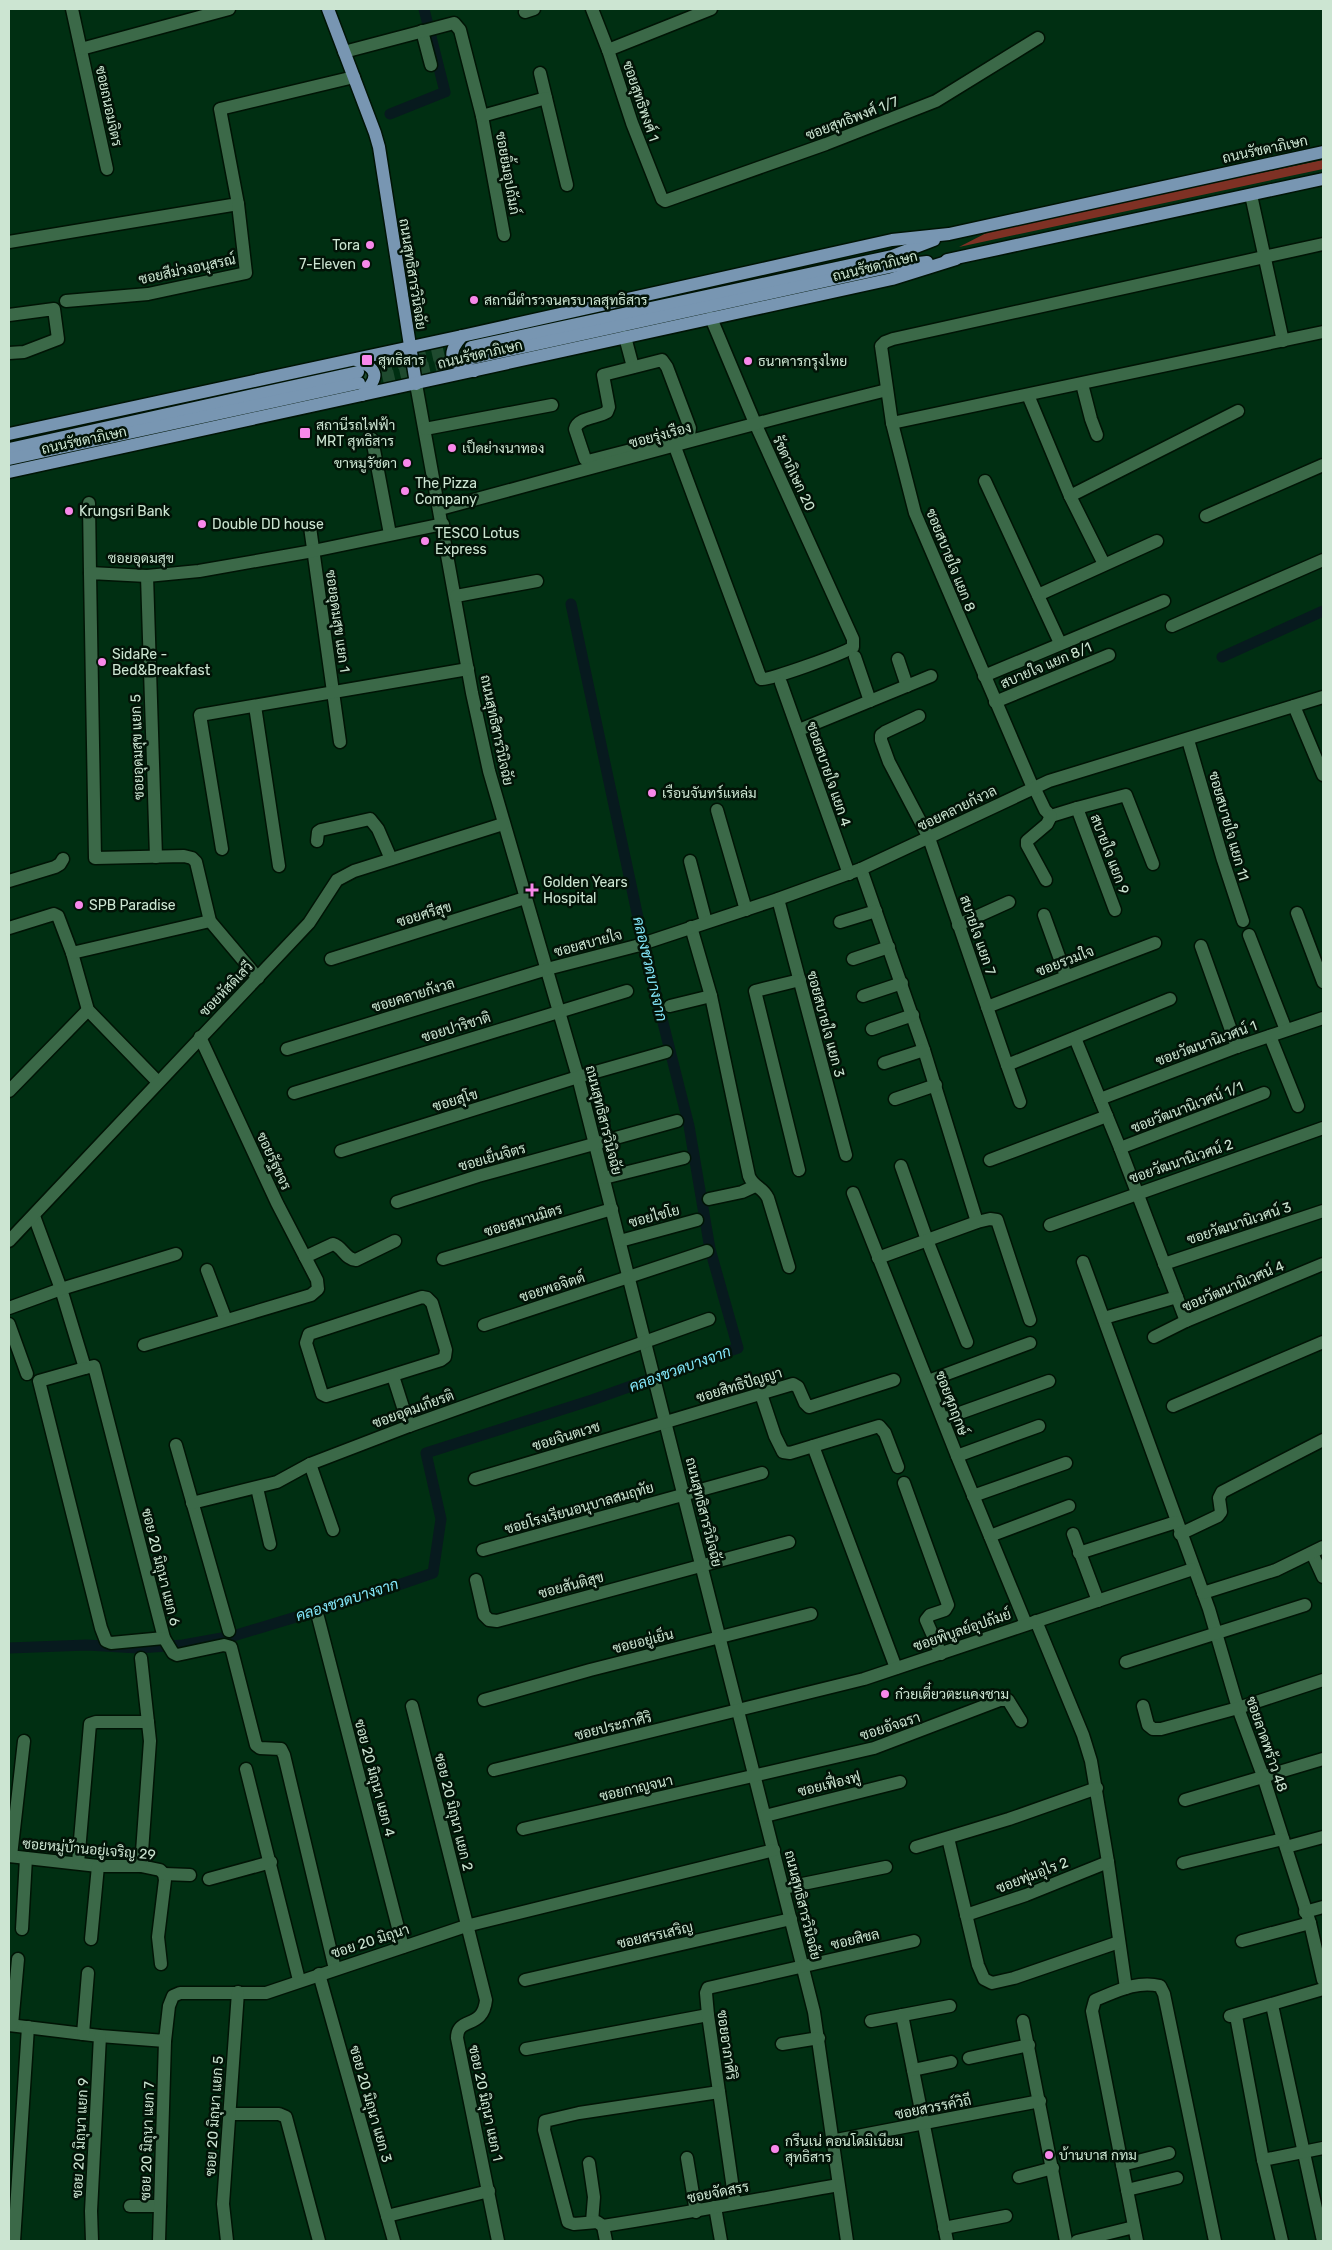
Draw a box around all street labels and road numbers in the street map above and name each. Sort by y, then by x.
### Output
street label: ซอยสุทธิพงศ์ 1 [618,58,663,144]
street label: ซอยถนอมจิตร [92,64,125,148]
street label: ซอยสุทธิพงศ์ 1/7 [803,92,901,145]
street label: ซอยยิ้มอุปถัมภ์ [491,130,526,216]
street label: ถนนรัชดาภิเษก [1221,132,1309,167]
street label: ถนนสุทธิสารวินิจฉัย [394,217,430,331]
street label: ถนนรัชดาภิเษก [831,248,919,285]
street label: ซอยสีม่วงอนุสรณ์ [137,250,237,289]
street label: ถนนรัชดาภิเษก [436,336,524,373]
street label: ซอยรุ่งเรือง [627,418,693,453]
street label: ถนนรัชดาภิเษก [40,423,128,458]
street label: รัชดาภิเษก 20 [769,433,818,514]
street label: ซอยสบายใจ แยก 8 [922,506,979,614]
street label: ซอยอุดมสุข [108,550,174,568]
street label: ซอยอุดมสุข แยก 1 [321,569,353,674]
street label: สบายใจ แยก 8/1 [998,639,1094,692]
street label: ถนนสุทธิสารวินิจฉัย [476,673,517,787]
street label: ซอยอุดมสุข แยก 5 [127,694,149,800]
street label: ซอยสบายใจ แยก 4 [803,720,855,829]
street label: ซอยสบายใจ แยก 11 [1205,770,1252,883]
street label: ซอยคลายกังวล [915,782,1000,835]
street label: สบายใจ แยก 9 [1086,812,1133,897]
street label: สบายใจ แยก 7 [956,893,999,977]
street label: ซอยศรีสุข [394,897,454,932]
street label: ซอยสบายใจ [552,926,624,961]
street label: ซอยรวมใจ [1034,943,1096,980]
street label: ซอยหัสดิเสวี [195,958,257,1020]
street label: ซอยสบายใจ แยก 3 [803,969,848,1079]
street label: ซอยคลายกังวล [370,975,457,1016]
street label: ซอยปาริชาติ [420,1009,493,1046]
street label: ซอยวัฒนานิเวศน์ 1 [1153,1016,1259,1070]
street label: ถนนสุทธิสารวินิจฉัย [581,1064,625,1177]
street label: ซอยวัฒนานิเวศน์ 1/1 [1128,1077,1246,1137]
street label: ซอยสุโข [430,1086,480,1116]
street label: ซอยรัฐขจร [253,1129,294,1193]
street label: ซอยวัฒนานิเวศน์ 2 [1127,1135,1235,1187]
street label: ซอยเย็นจิตร [456,1139,528,1175]
street label: ซอยวัฒนานิเวศน์ 3 [1184,1198,1294,1248]
street label: ซอยสมานมิตร [482,1200,565,1240]
street label: ซอยไชโย [627,1202,681,1231]
street label: ซอยวัฒนานิเวศน์ 4 [1179,1256,1287,1316]
street label: ซอยพอจิตต์ [517,1268,587,1306]
street label: ซอยสิทธิปัญญา [694,1364,784,1407]
street label: ซอยศุภฤกษ์ [931,1368,973,1439]
street label: ซอยอุดมเกียรติ [370,1386,457,1433]
street label: ซอยจินตเวช [530,1418,602,1455]
street label: ถนนสุทธิสารวินิจฉัย [681,1456,725,1569]
street label: ซอยโรงเรียนอนุบาลสมฤทัย [502,1478,656,1539]
street label: ซอย 20 มิถุนา แยก 6 [137,1506,183,1628]
street label: ซอยสันติสุข [537,1569,606,1603]
street label: ซอยพิบูลย์อุปถัมย์ [911,1605,1014,1656]
street label: ซอยอยู่เย็น [611,1625,676,1658]
street label: ซอยลาดพร้าว 48 [1242,1694,1292,1794]
street label: ซอยประภาศิริ [573,1709,654,1744]
street label: ซอยอัจฉรา [858,1709,922,1744]
street label: ซอย 20 มิถุนา แยก 4 [350,1717,398,1839]
street label: ซอย 20 มิถุนา แยก 2 [430,1752,476,1873]
street label: ซอยเฟื่องฟู [795,1765,862,1801]
street label: ซอยกาญจนา [598,1772,674,1805]
street label: ซอยหมู่บ้านอยู่เจริญ 29 [21,1834,156,1865]
street label: ถนนสุทธิสารวินิจฉัย [780,1849,824,1962]
street label: ซอยพุ่มอุไร 2 [994,1854,1071,1898]
street label: ซอยสรรเสริญ [615,1919,695,1952]
street label: ซอย 20 มิถุนา [329,1921,412,1963]
street label: ซอยสิชล [829,1926,881,1953]
street label: ซอยอาภาศิริ [713,2009,740,2081]
street label: ซอย 20 มิถุนา แยก 1 [464,2043,506,2163]
street label: ซอย 20 มิถุนา แยก 3 [345,2044,395,2165]
street label: ซอย 20 มิถุนา แยก 5 [202,2055,228,2177]
street label: ซอย 20 มิถุนา แยก 9 [69,2077,93,2199]
street label: ซอย 20 มิถุนา แยก 7 [137,2081,159,2201]
street label: ซอยสวรรค์วิถี [893,2091,973,2123]
street label: ซอยจัดสรร [686,2178,751,2207]

